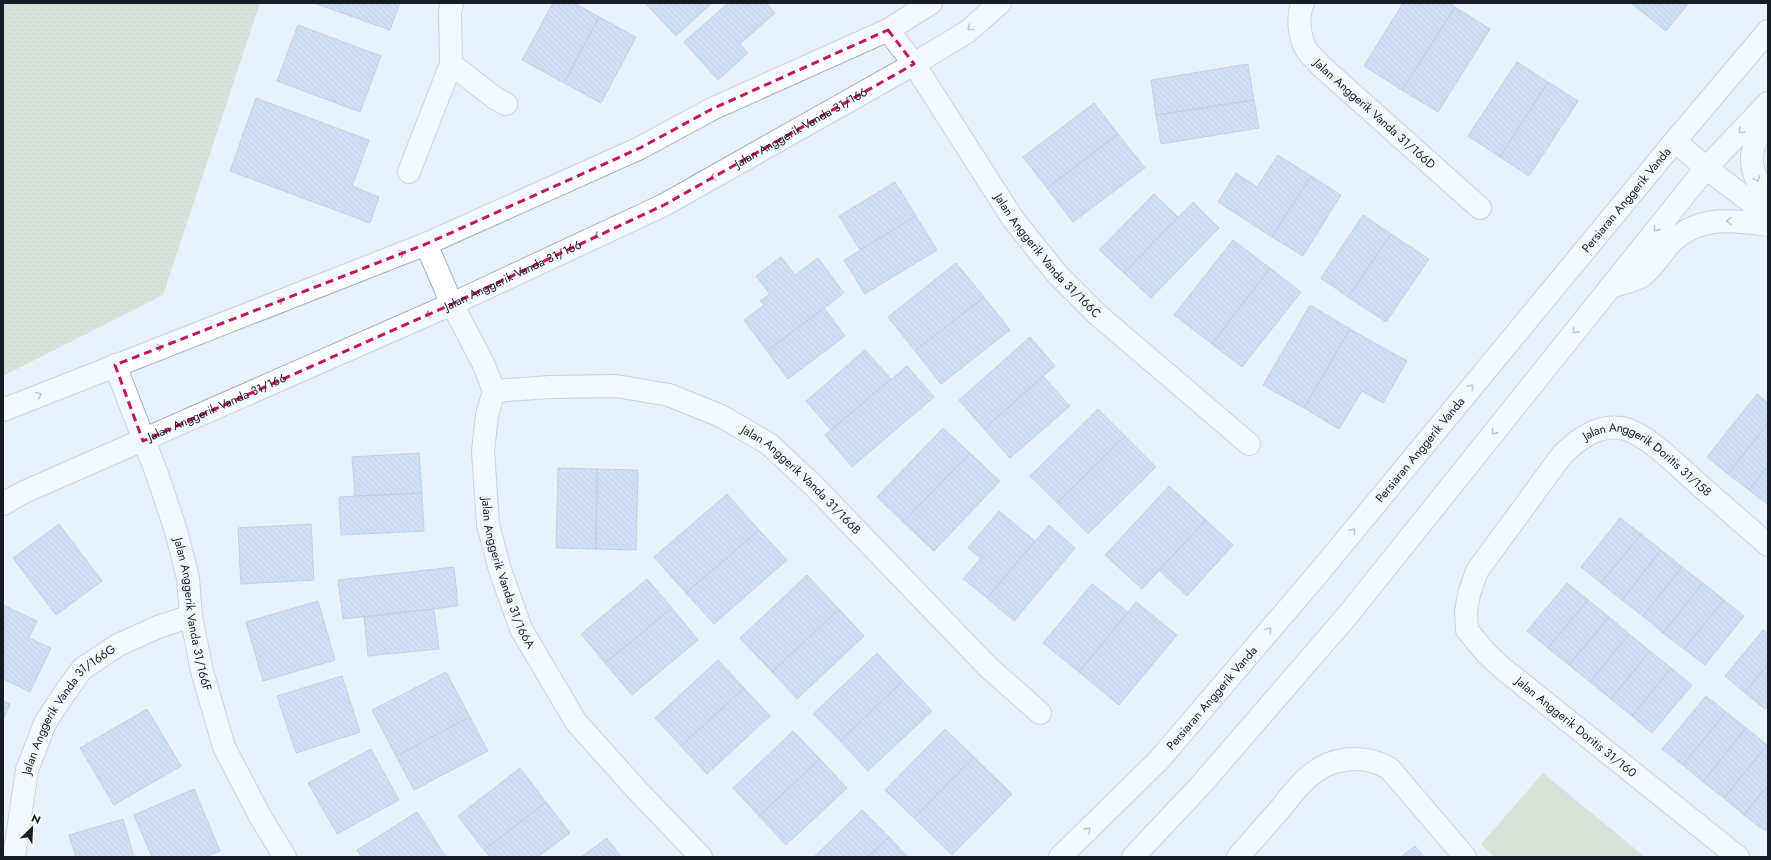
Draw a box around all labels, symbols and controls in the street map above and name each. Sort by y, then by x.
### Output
one-way arrow [968,24,975,31]
street label: Jalan Anggerik Vanda 31/166D [1308,53,1440,173]
street label: Jalan Anggerik Vanda 31/166 [730,83,871,173]
one-way arrow [1738,126,1746,134]
street label: Persiaran Anggerik Vanda [1577,143,1675,257]
one-way arrow [710,173,717,180]
one-way arrow [1752,176,1760,183]
street label: Jalan Anggerik Vanda 31/166C [989,188,1105,322]
one-way arrow [1726,217,1732,225]
one-way arrow [1654,225,1661,232]
one-way arrow [594,231,601,239]
street label: Jalan Anggerik Vanda 31/166 [440,236,585,316]
one-way arrow [399,249,406,257]
one-way arrow [277,297,285,305]
one-way arrow [425,310,433,318]
one-way arrow [1572,326,1579,333]
one-way arrow [156,344,163,352]
street label: Jalan Anggerik Vanda 31/166 [143,369,289,446]
one-way arrow [1467,385,1474,392]
one-way arrow [36,392,43,400]
street label: Persiaran Anggerik Vanda [1371,393,1469,506]
street label: Jalan Anggerik Doritis 31/158 [1577,418,1715,501]
street label: Jalan Anggerik Vanda 31/166B [736,420,865,539]
one-way arrow [1491,428,1498,435]
street label: Jalan Anggerik Vanda 31/166A [477,495,540,652]
one-way arrow [1348,528,1355,535]
street label: Jalan Anggerik Vanda 31/166F [169,534,216,693]
one-way arrow [1265,628,1272,635]
street label: Jalan Anggerik Vanda 31/166G [17,640,119,778]
street label: Persiaran Anggerik Vanda [1162,642,1262,754]
street label: Jalan Anggerik Doritis 31/160 [1510,671,1640,782]
north arrow [12,808,52,848]
text: N [29,810,43,828]
one-way arrow [1083,827,1091,835]

